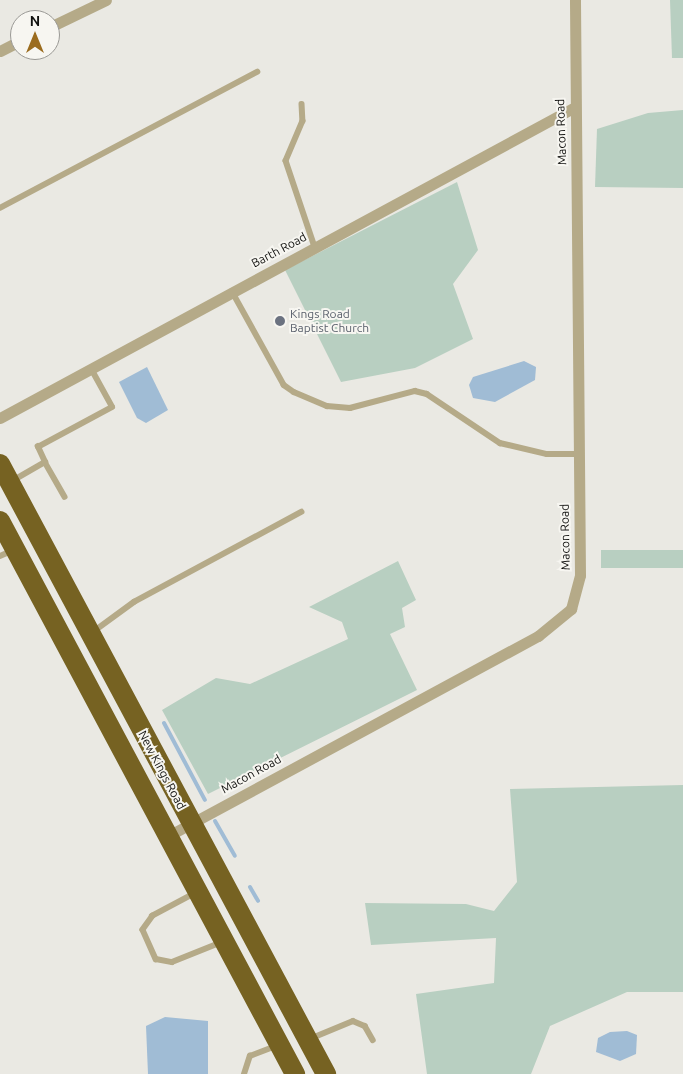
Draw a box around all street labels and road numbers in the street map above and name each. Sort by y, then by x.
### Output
street label: Macon Road [553,99,569,165]
street label: Barth Road [249,229,309,271]
street label: Macon Road [557,504,573,570]
street label: New Kings Road [135,728,189,812]
street label: Macon Road [218,752,284,796]

